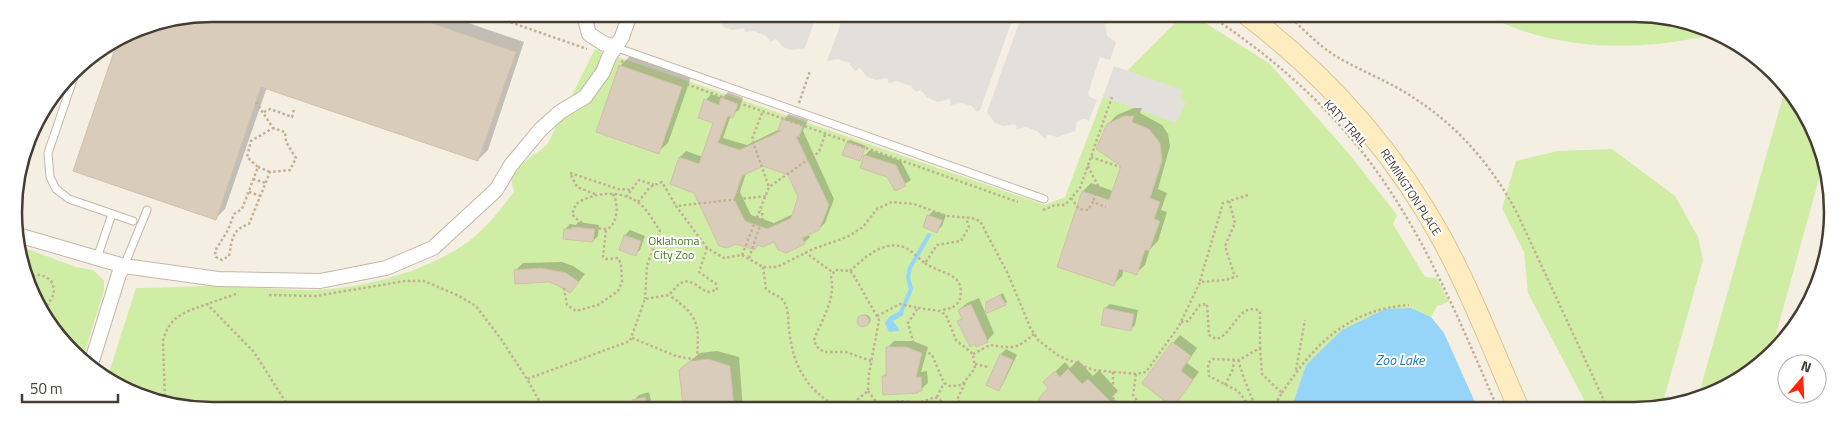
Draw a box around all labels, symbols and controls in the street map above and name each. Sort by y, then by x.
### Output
street label: KATY TRAIL [1319,95,1373,151]
street label: REMINGTON PLACE [1376,145,1446,240]
park label: Oklahoma City Zoo [648,231,700,264]
water label: Zoo Lake [1375,349,1426,370]
north arrow [1777,354,1827,404]
text: N [1798,355,1814,378]
scale bar [22,372,119,404]
text: 50 m [30,377,63,400]

